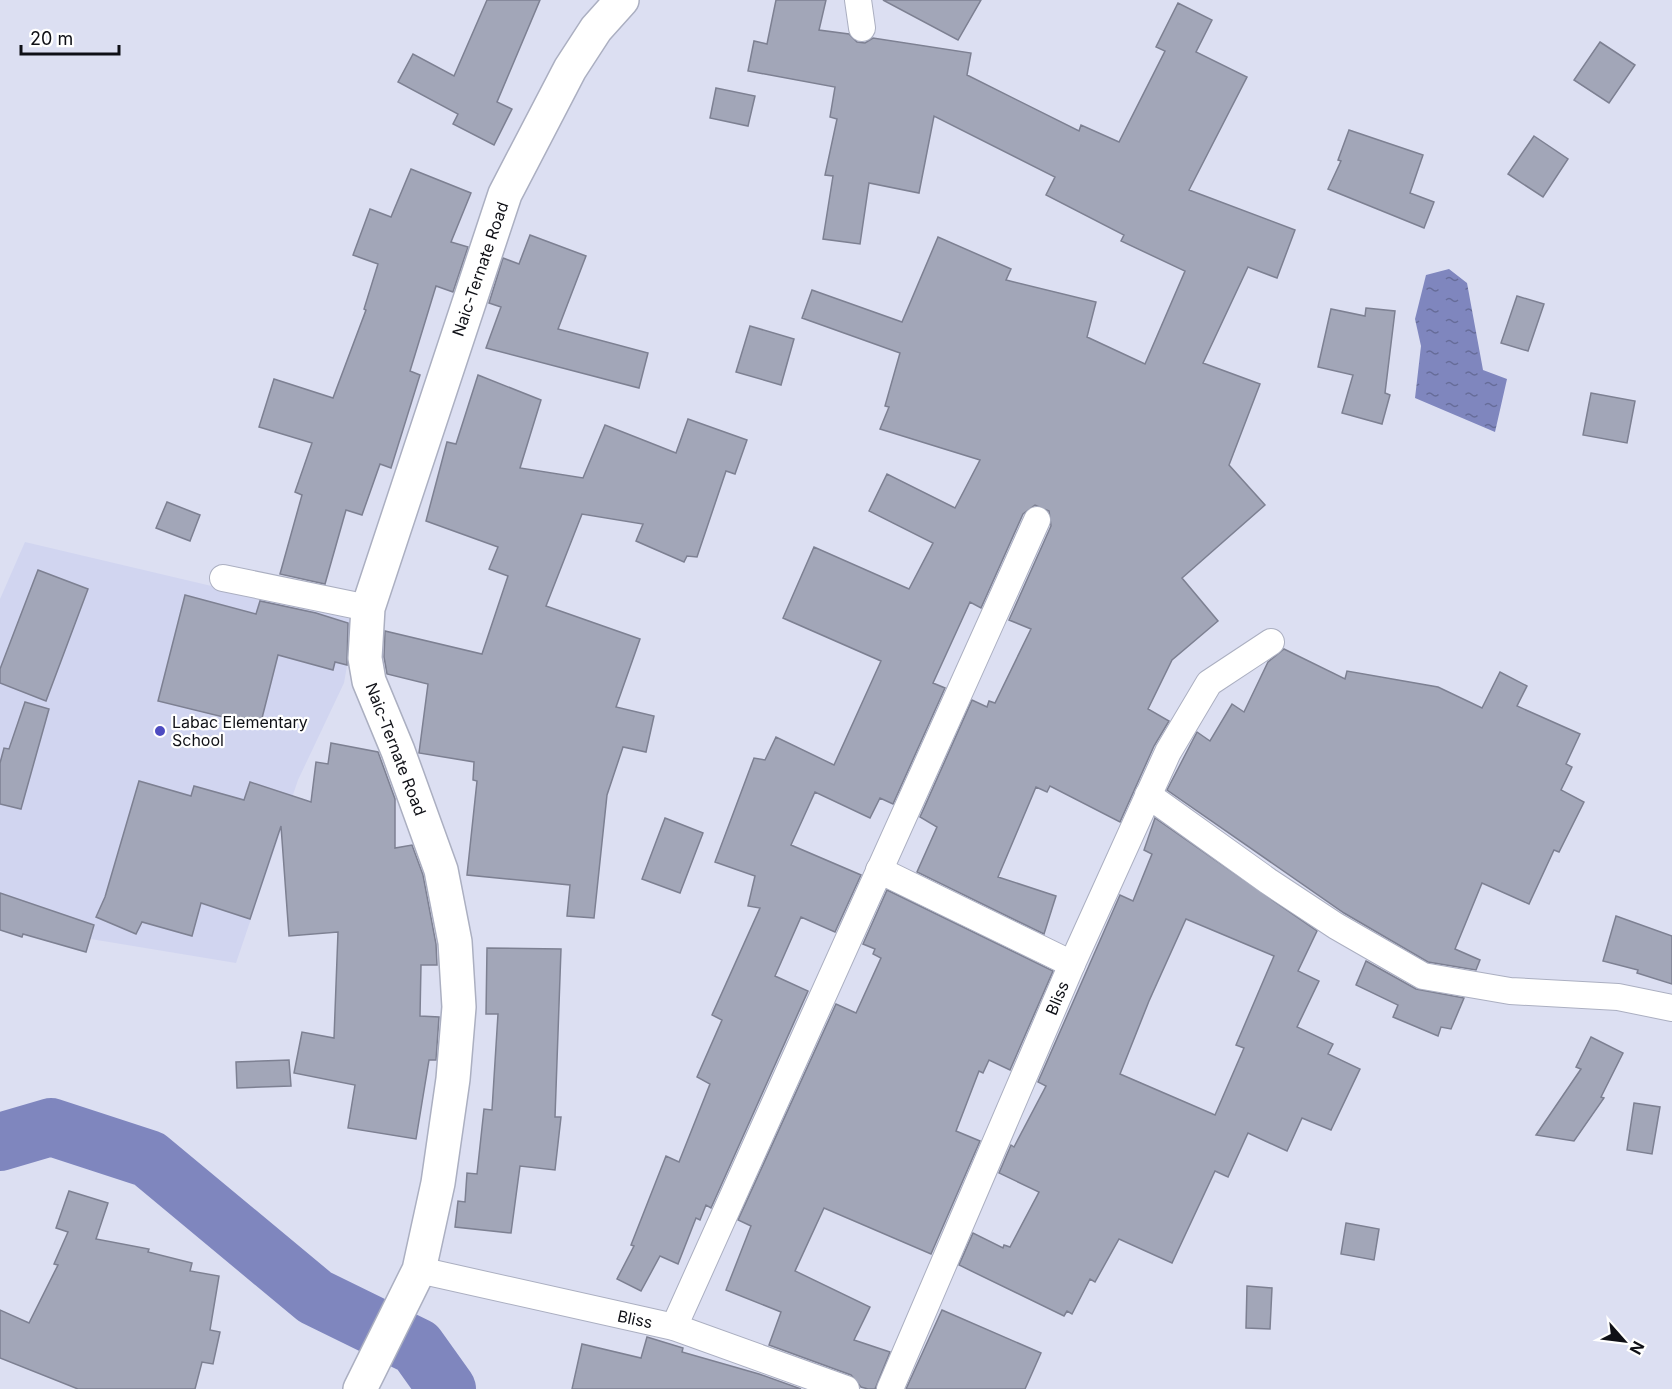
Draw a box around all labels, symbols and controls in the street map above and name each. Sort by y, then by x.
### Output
scale bar [21,18,118,56]
text: 20 m [30,28,73,49]
street label: Naic-Ternate Road [448,199,512,339]
street label: Naic-Ternate Road [361,680,431,818]
place label: Labac Elementary School [172,712,308,750]
marker: Labac Elementary School [153,724,167,738]
street label: Bliss [1041,978,1073,1018]
street label: Bliss [616,1306,654,1332]
north arrow [1594,1311,1654,1371]
text: N [1626,1338,1649,1358]

